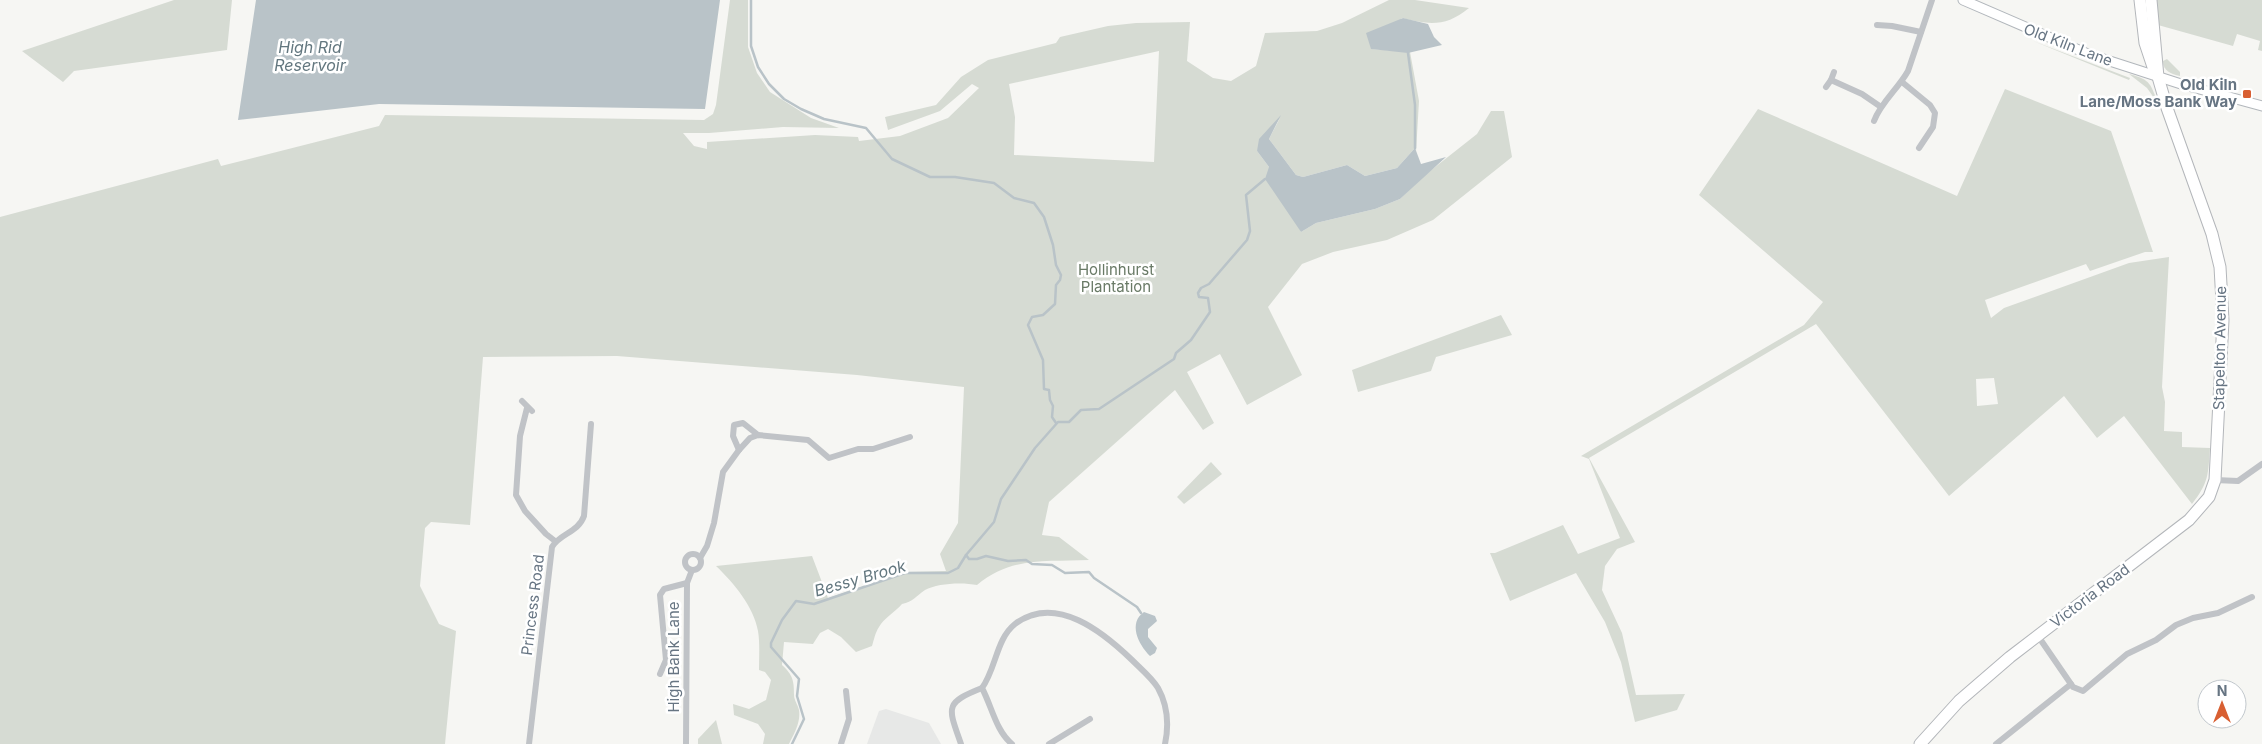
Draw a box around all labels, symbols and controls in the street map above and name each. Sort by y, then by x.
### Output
street label: Old Kiln Lane [2021,19,2115,70]
water label: High Rid Reservoir [274,37,347,75]
place label: Old Kiln Lane/Moss Bank Way [2080,75,2237,111]
marker: Old Kiln Lane/Moss Bank Way [2241,88,2253,100]
park label: Hollinhurst Plantation [1078,260,1154,296]
street label: Stapelton Avenue [2209,286,2230,410]
street label: Princess Road [517,553,548,656]
water label: Bessy Brook [812,555,908,601]
street label: Victoria Road [2046,560,2133,632]
street label: High Bank Lane [664,601,683,713]
north arrow [2197,679,2247,729]
text: N [2217,682,2227,699]

